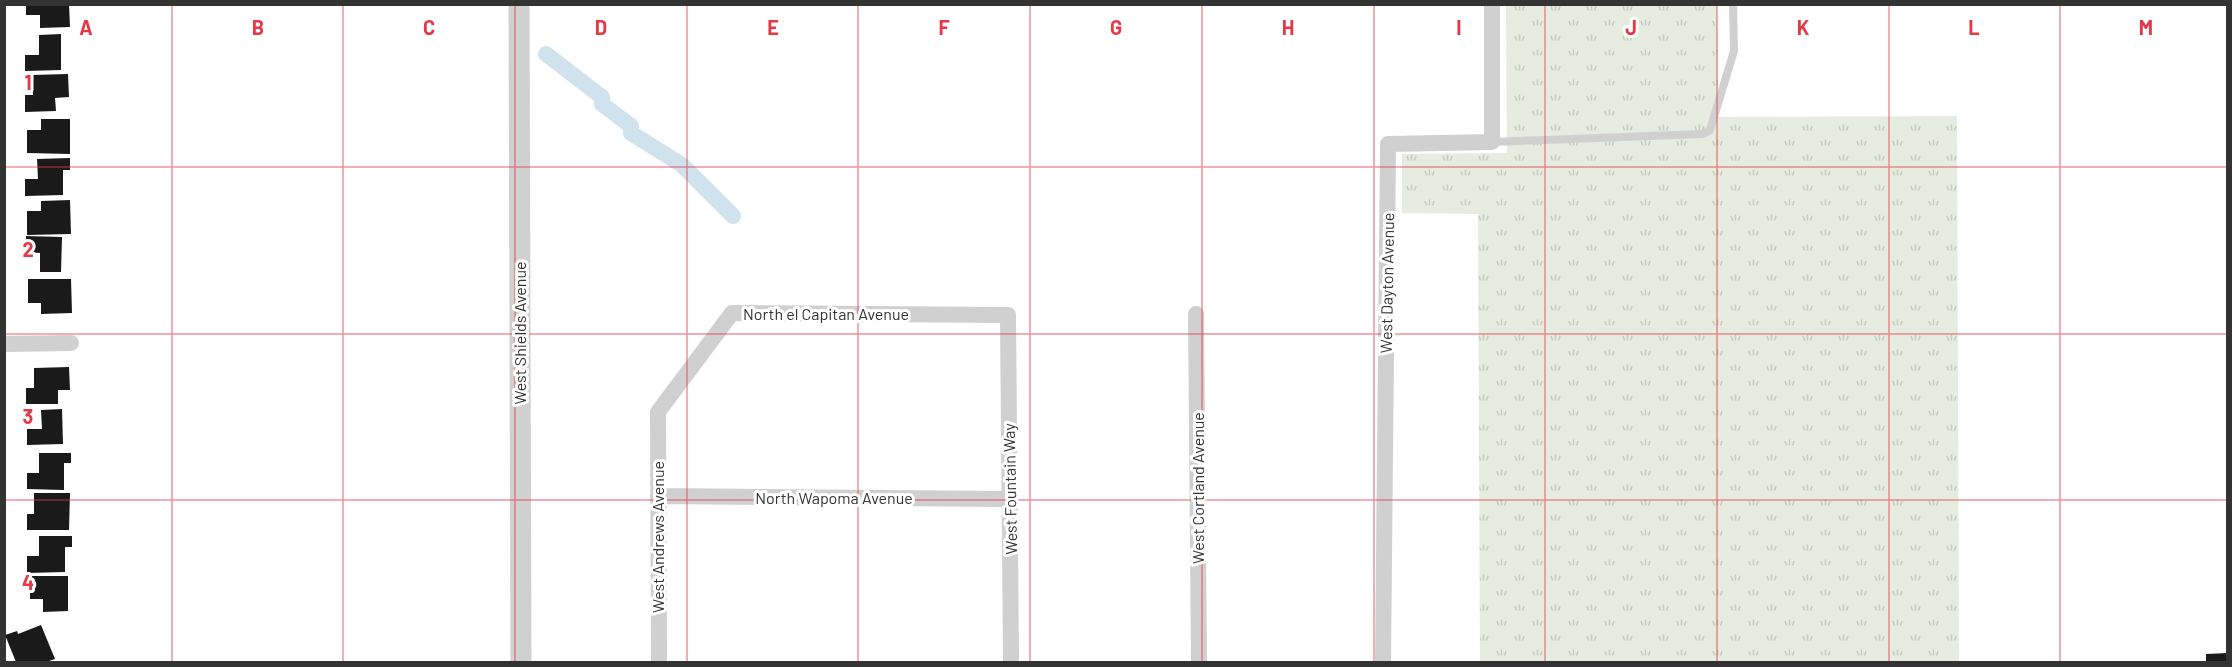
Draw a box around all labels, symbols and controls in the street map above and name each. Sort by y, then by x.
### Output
text: A [79,15,93,39]
text: B [252,15,264,39]
text: C [423,15,435,39]
text: D [595,15,607,39]
text: E [767,15,779,39]
text: F [938,15,950,39]
text: G [1110,15,1122,39]
text: H [1282,15,1294,39]
text: I [1456,15,1462,39]
text: J [1625,15,1637,39]
text: K [1797,15,1810,39]
text: L [1968,15,1980,39]
text: M [2139,15,2153,39]
text: 1 [24,70,32,94]
street label: West Dayton Avenue [1376,213,1397,353]
text: 2 [22,237,34,261]
street label: West Shields Avenue [510,261,529,405]
street label: North el Capitan Avenue [743,304,909,323]
text: 3 [23,404,33,428]
street label: West Cortland Avenue [1188,412,1207,564]
street label: West Fountain Way [999,423,1020,555]
street label: West Andrews Avenue [648,461,667,613]
street label: North Wapoma Avenue [755,488,913,507]
text: 4 [22,570,34,594]

